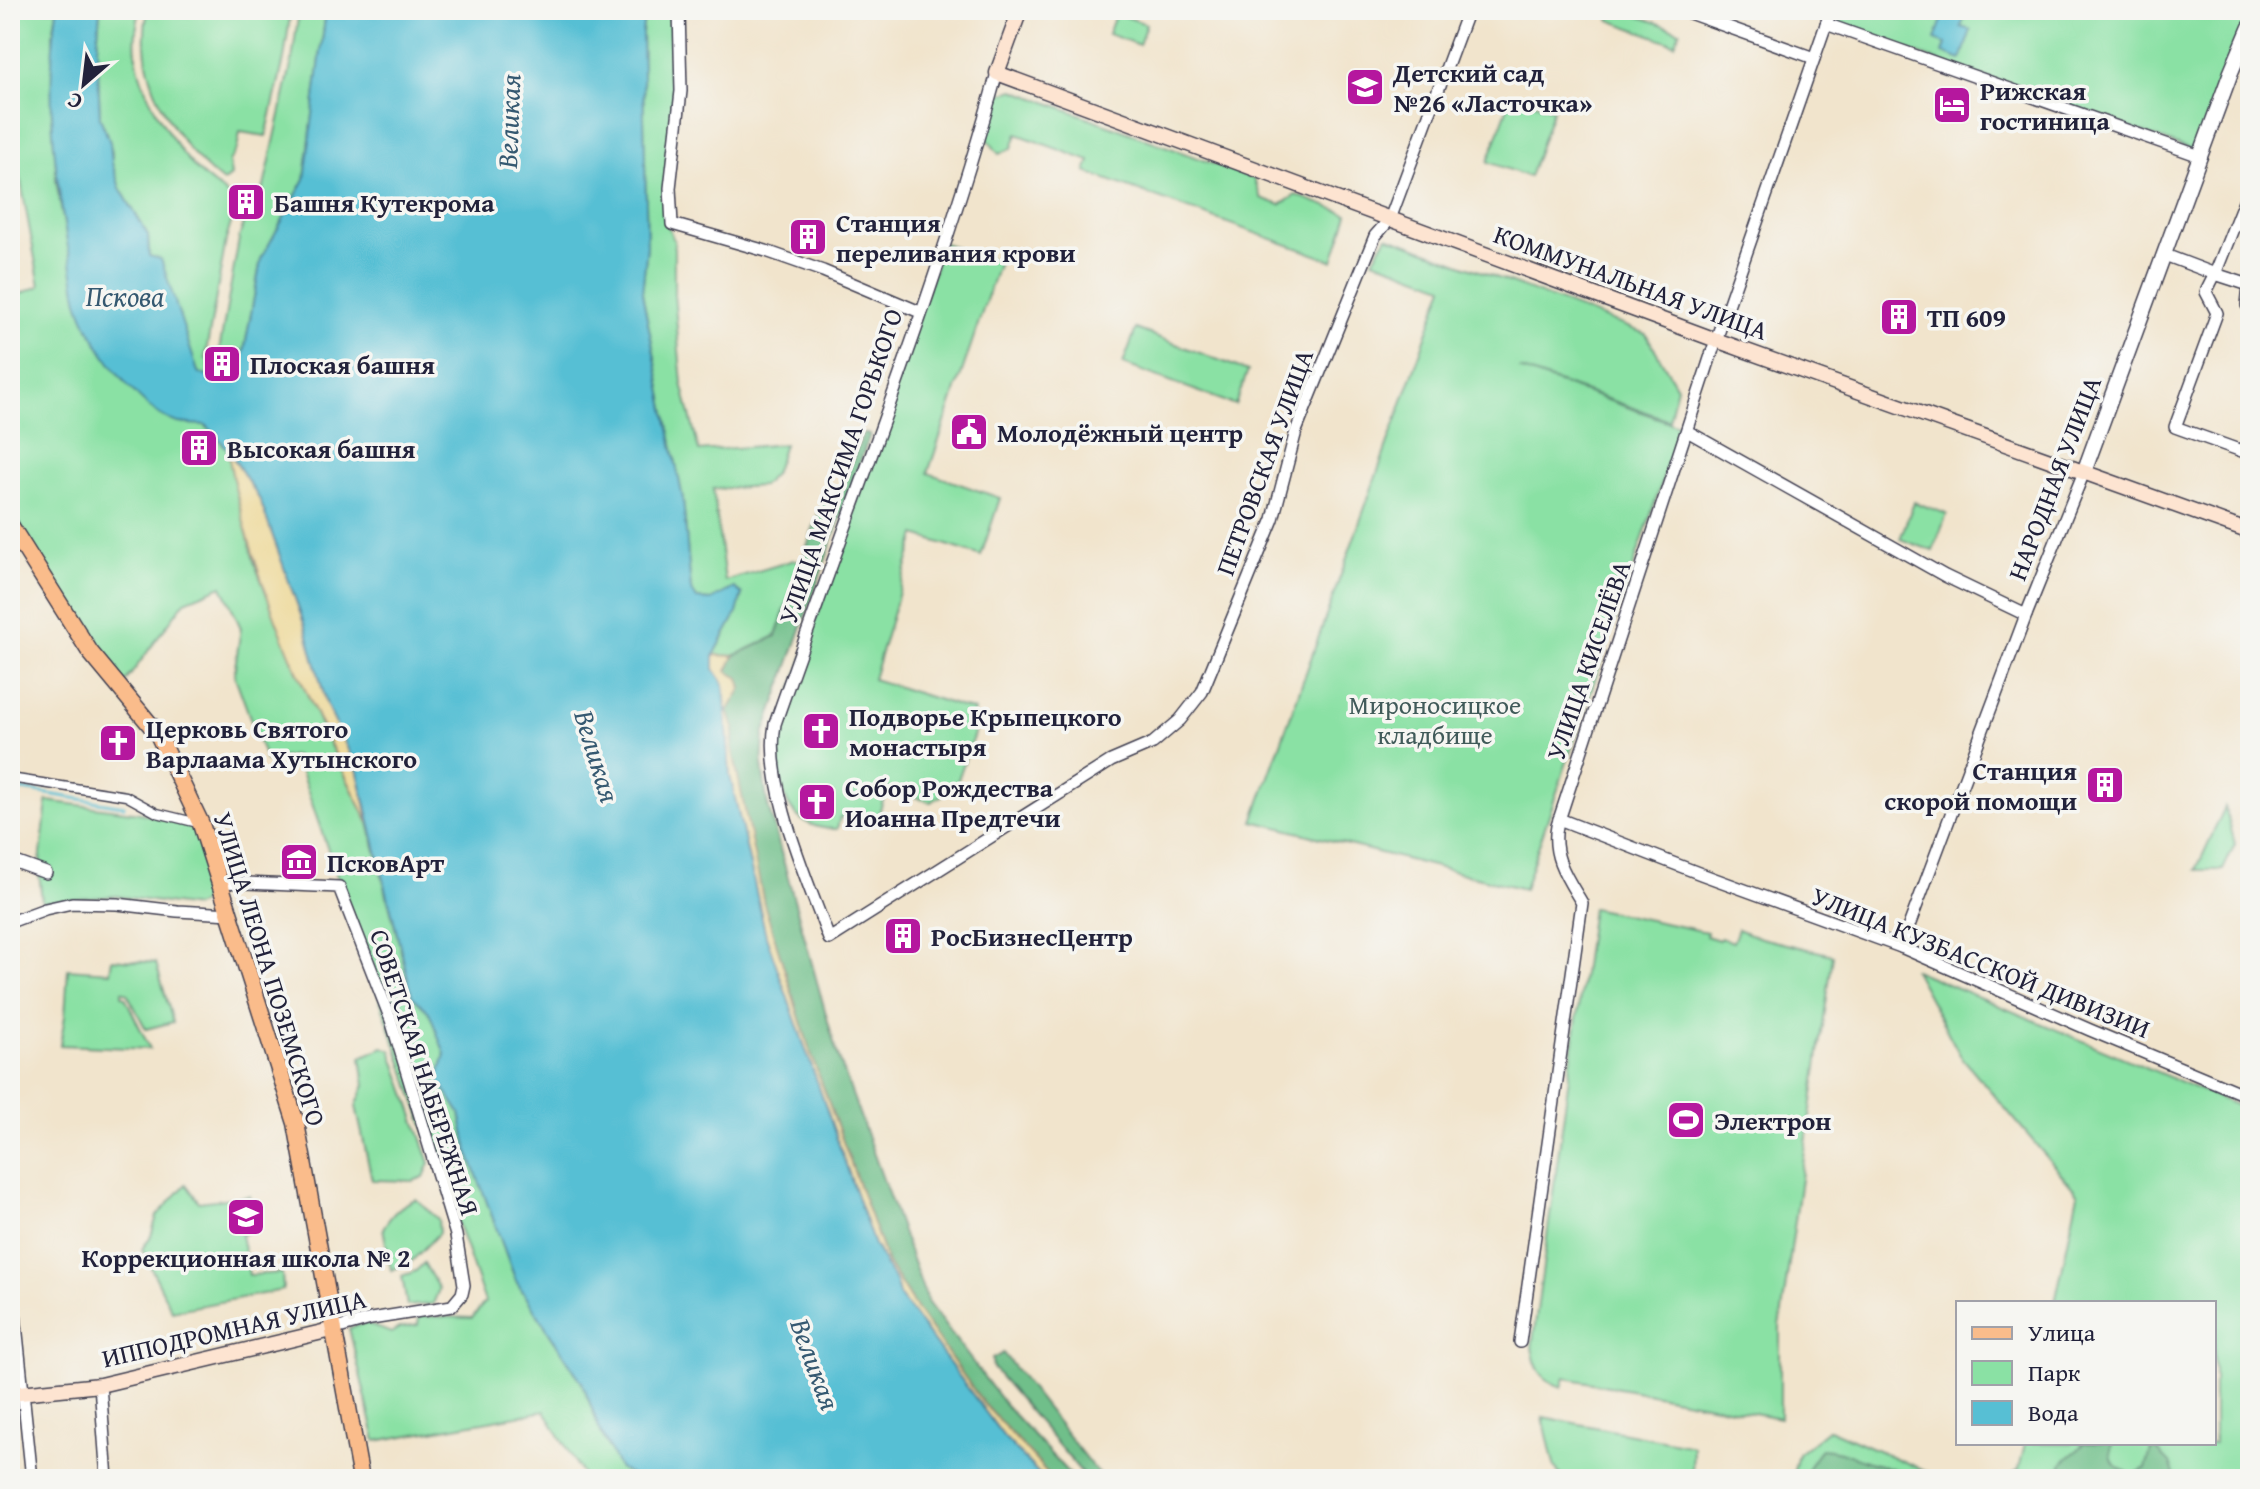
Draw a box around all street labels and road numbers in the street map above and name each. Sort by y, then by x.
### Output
street label: КОММУНАЛЬНАЯ УЛИЦА [1489,214,1774,350]
street label: УЛИЦА МАКСИМА ГОРЬКОГО [768,303,912,629]
street label: ПЕТРОВСКАЯ УЛИЦА [1205,343,1323,581]
street label: НАРОДНАЯ УЛИЦА [1997,370,2111,586]
street label: УЛИЦА КИСЕЛЁВА [1536,555,1641,765]
street label: УЛИЦА ЛЕОНА ПОЗЕМСКОГО [204,807,336,1131]
street label: УЛИЦА КУЗБАССКОЙ ДИВИЗИИ [1806,876,2156,1048]
street label: СОВЕТСКАЯ НАБЕРЕЖНАЯ [360,924,490,1220]
street label: ИППОДРОМНАЯ УЛИЦА [98,1279,370,1377]

